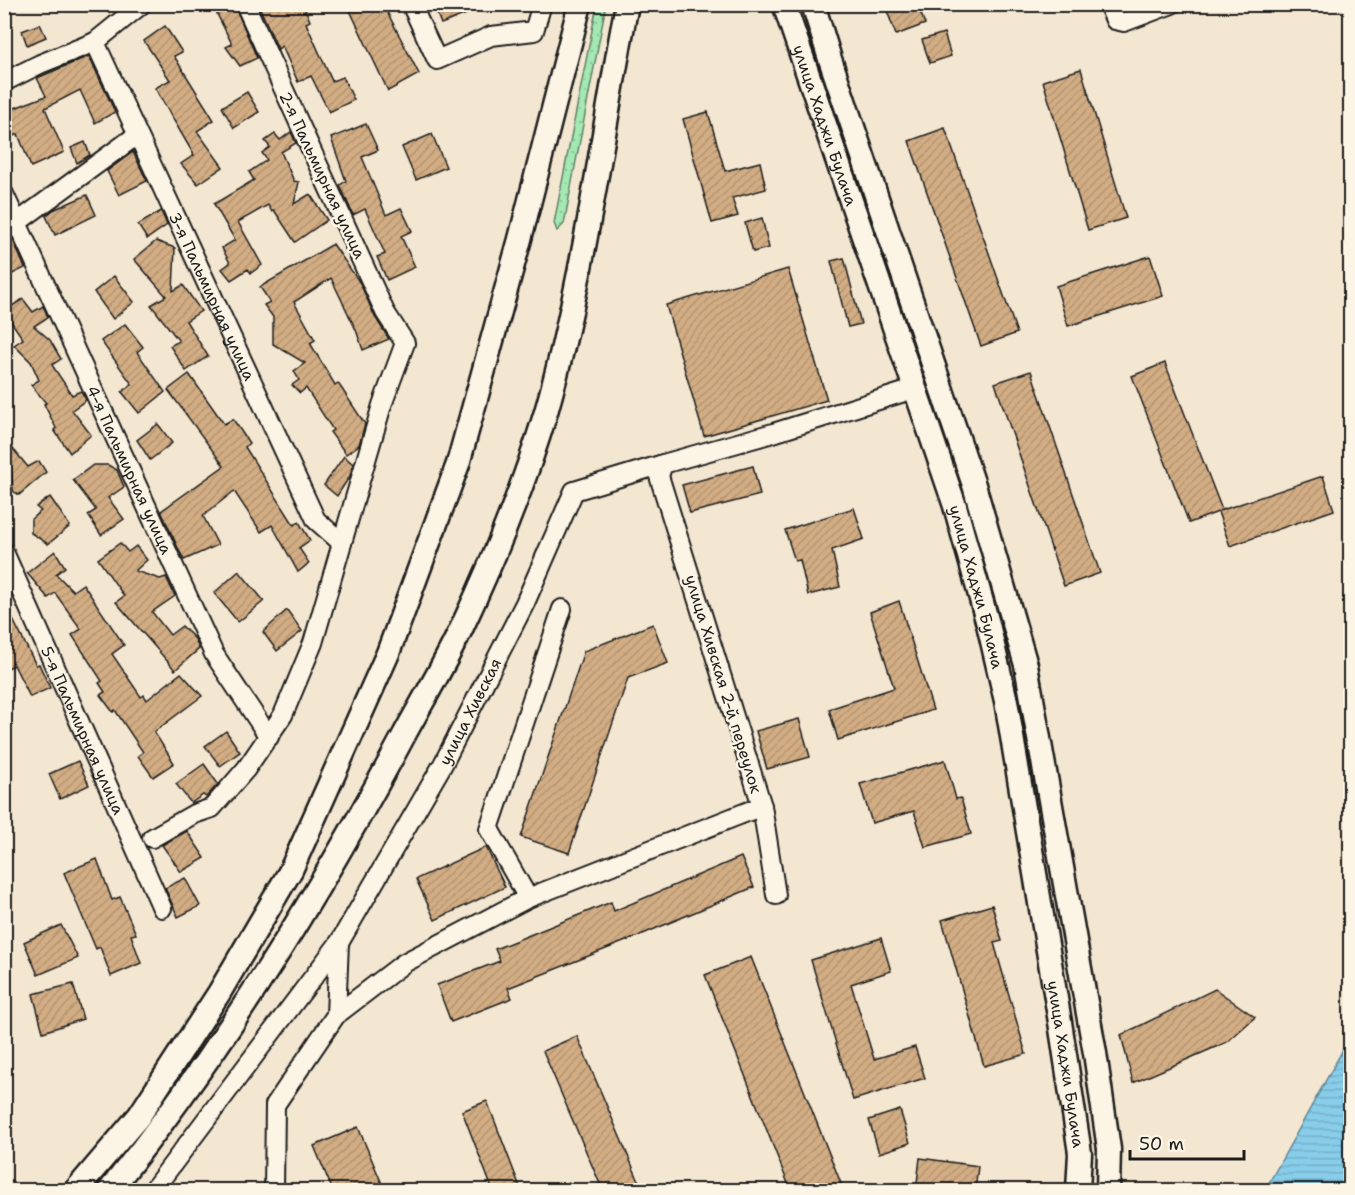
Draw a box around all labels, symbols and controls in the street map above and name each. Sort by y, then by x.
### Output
street label: улица Хаджи Булача [788,42,862,209]
street label: 2-я Пальмирная улица [275,88,371,262]
street label: 3-я Пальмирная улица [164,209,260,384]
street label: 4-я Пальмирная улица [82,382,177,558]
street label: улица Хаджи Булача [944,503,1008,671]
street label: улица Хивская 2-й переулок [680,572,767,796]
street label: 5-я Пальмирная улица [36,643,129,818]
street label: улица Хивская [434,655,506,769]
street label: улица Хаджи Булача [1042,979,1089,1149]
scale bar [1130,1123,1244,1161]
text: 50 m [1139,1132,1184,1156]

